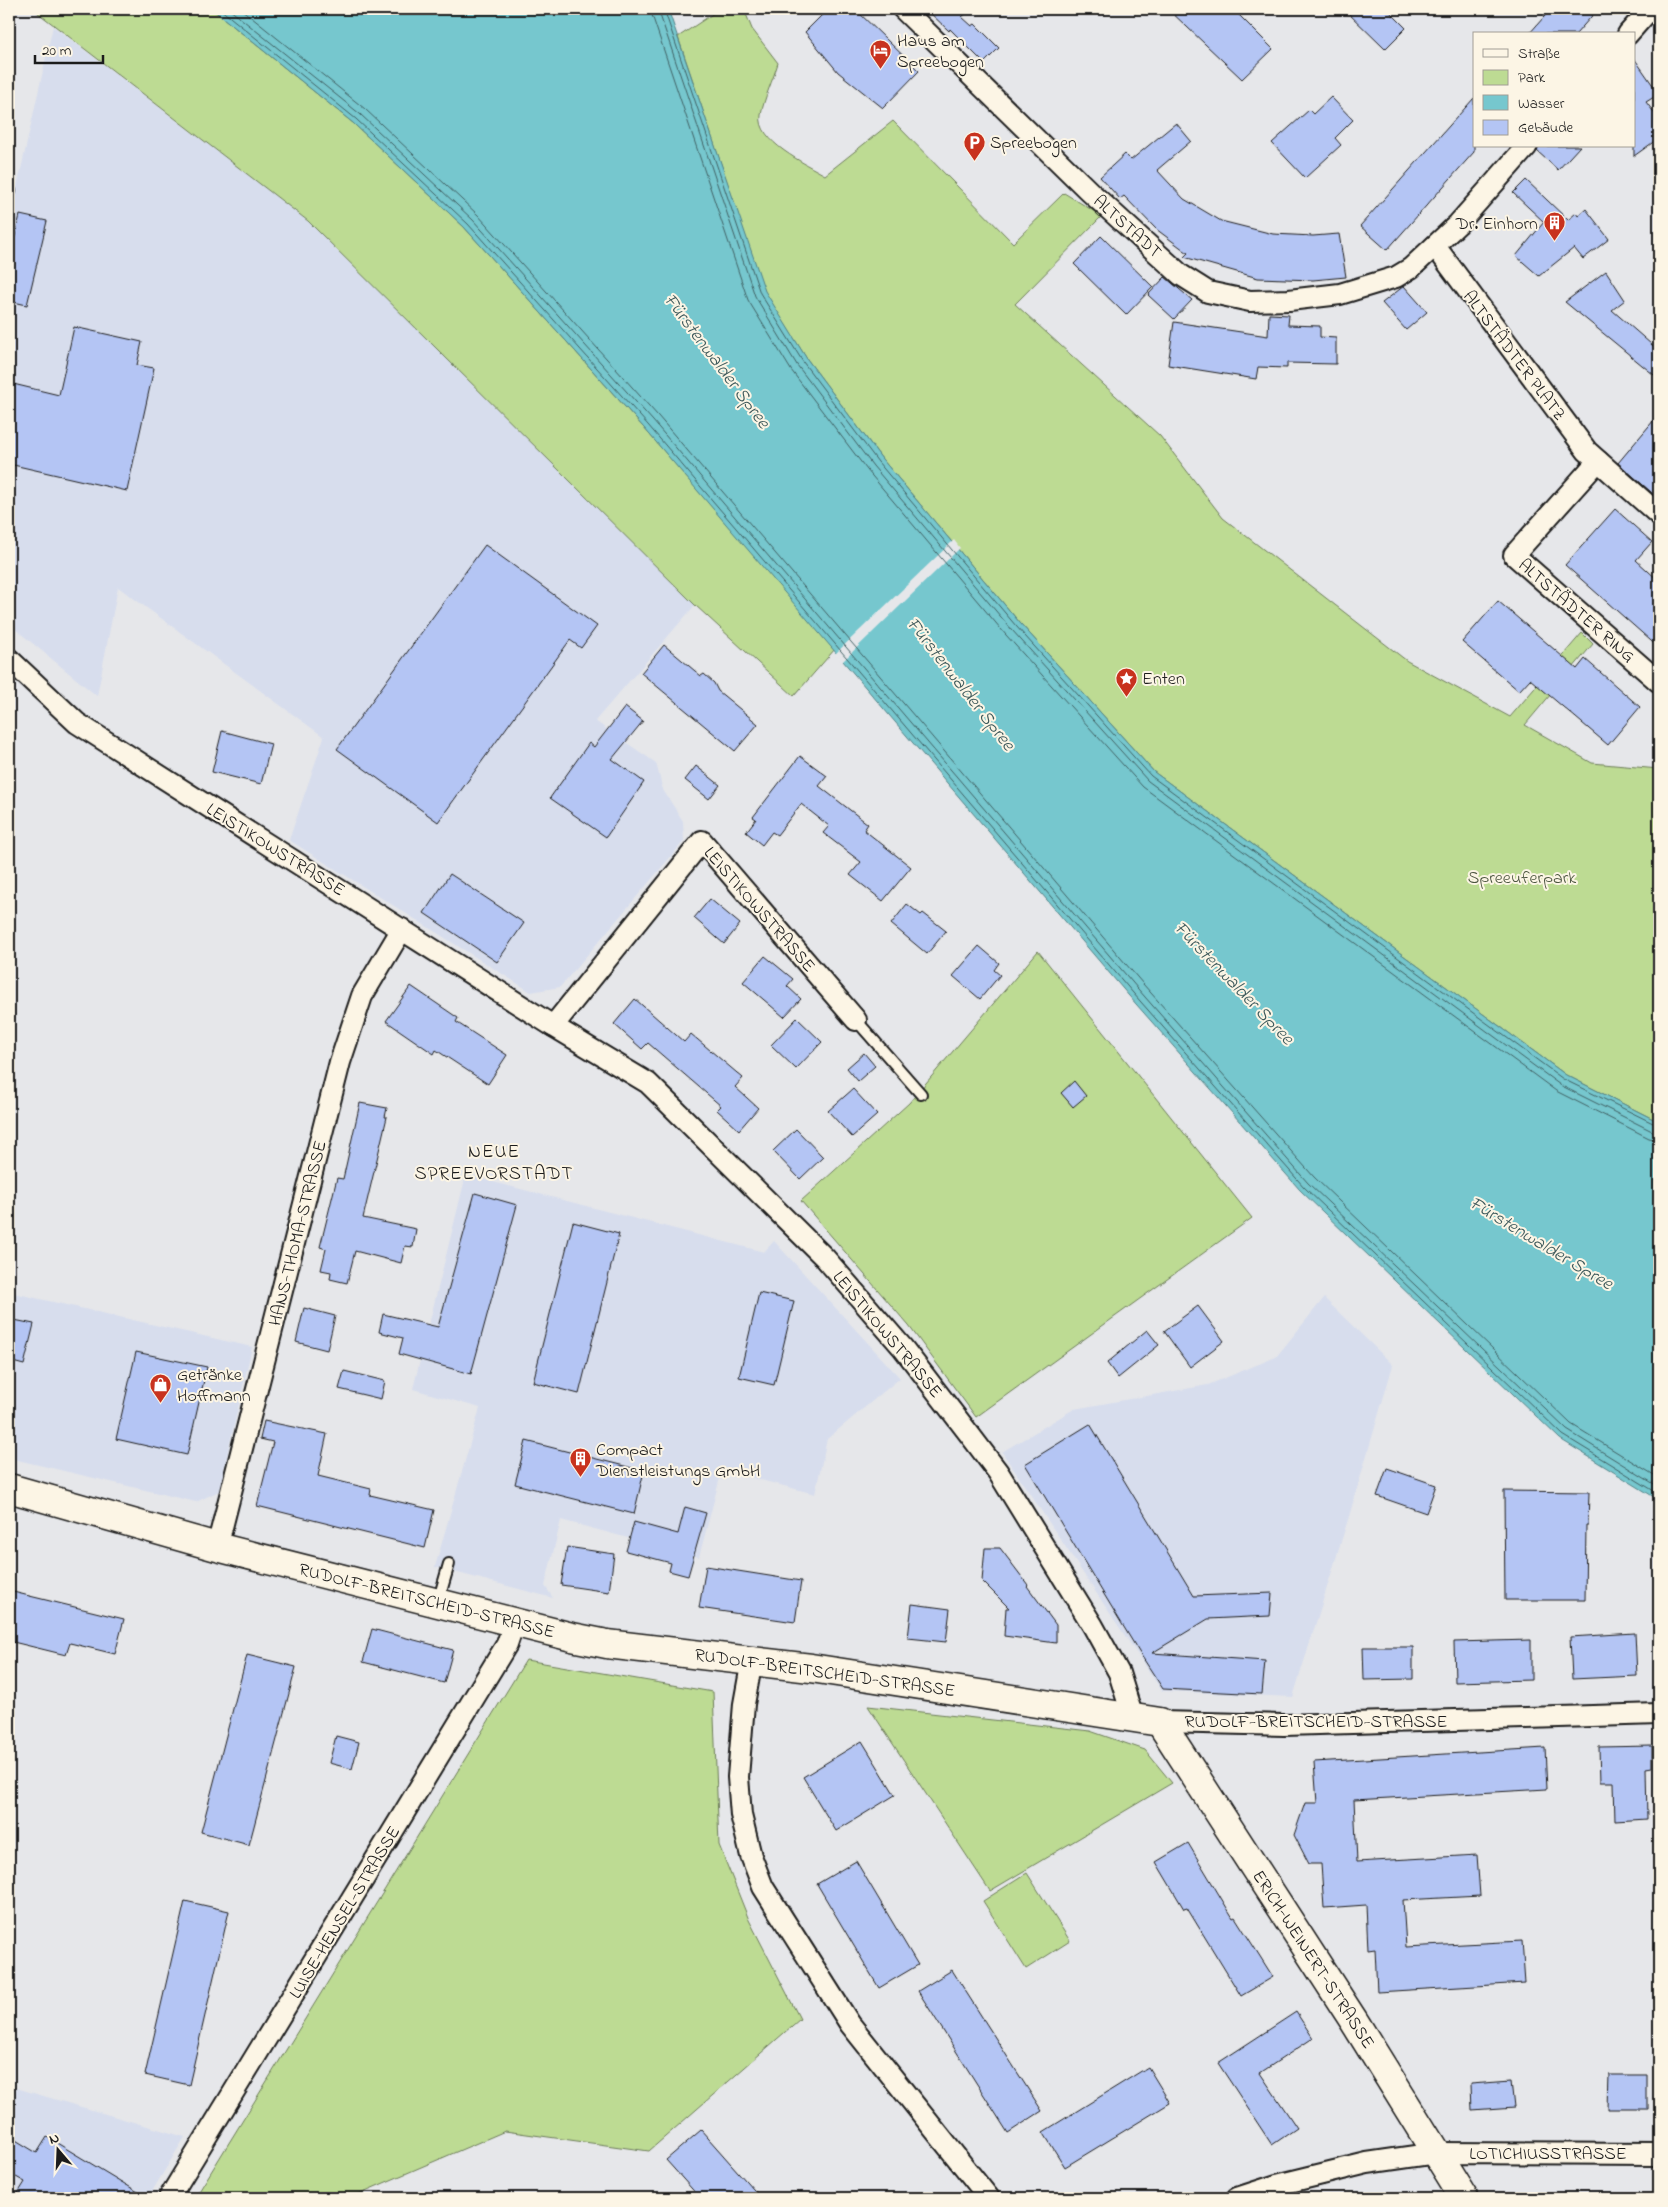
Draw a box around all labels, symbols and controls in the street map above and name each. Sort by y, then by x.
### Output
place label: Haus am Spreebogen [897,29,984,77]
scale bar [35,32,102,64]
legend [1473,32,1636,148]
hotel icon: Haus am Spreebogen [869,38,893,69]
text: 20 m [42,40,72,62]
text: Straße [1518,43,1560,65]
text: Park [1518,67,1546,89]
text: Wasser [1518,93,1565,115]
text: Gebäude [1518,117,1574,139]
parking icon: Spreebogen [962,130,986,161]
place label: Spreebogen [990,131,1077,158]
street label: ALTSTADT [1087,190,1167,265]
building icon: Dr. Einhorn [1542,211,1566,242]
place label: Dr. Einhorn [1455,212,1538,238]
street label: ALTSTÄDTER PLATZ [1456,285,1571,427]
water label: Fürstenwalder Spree [656,288,777,436]
street label: ALTSTÄDTER RING [1511,553,1640,670]
water label: Fürstenwalder Spree [899,612,1022,758]
place icon: Enten [1114,666,1138,697]
place label: Enten [1142,667,1185,693]
street label: LEISTIKOWSTRASSE [200,797,349,904]
street label: LEISTIKOWSTRASSE [696,842,821,979]
park label: Spreeuferpark [1468,866,1576,892]
water label: Fürstenwalder Spree [1167,916,1300,1053]
street label: HANS-THOMA-STRASSE [263,1138,335,1329]
district label: NEUE SPREEVORSTADT [415,1139,574,1188]
water label: Fürstenwalder Spree [1464,1191,1619,1298]
street label: LEISTIKOWSTRASSE [825,1266,948,1405]
place label: Getränke Hoffmann [177,1363,251,1410]
shop icon: Getränke Hoffmann [149,1372,173,1403]
place label: Compact Dienstleistungs GmbH [595,1438,760,1486]
building icon: Compact Dienstleistungs GmbH [568,1447,592,1478]
street label: RUDOLF-BREITSCHEID-STRASSE [296,1558,557,1646]
street label: RUDOLF-BREITSCHEID-STRASSE [693,1643,957,1705]
street label: RUDOLF-BREITSCHEID-STRASSE [1185,1710,1448,1736]
street label: LUISE-HENSEL-STRASSE [284,1821,408,2005]
street label: ERICH-WEINERT-STRASSE [1245,1866,1380,2055]
north arrow [32,2124,82,2174]
text: N [46,2128,62,2151]
street label: LOTICHIUSSTRASSE [1469,2142,1627,2168]

